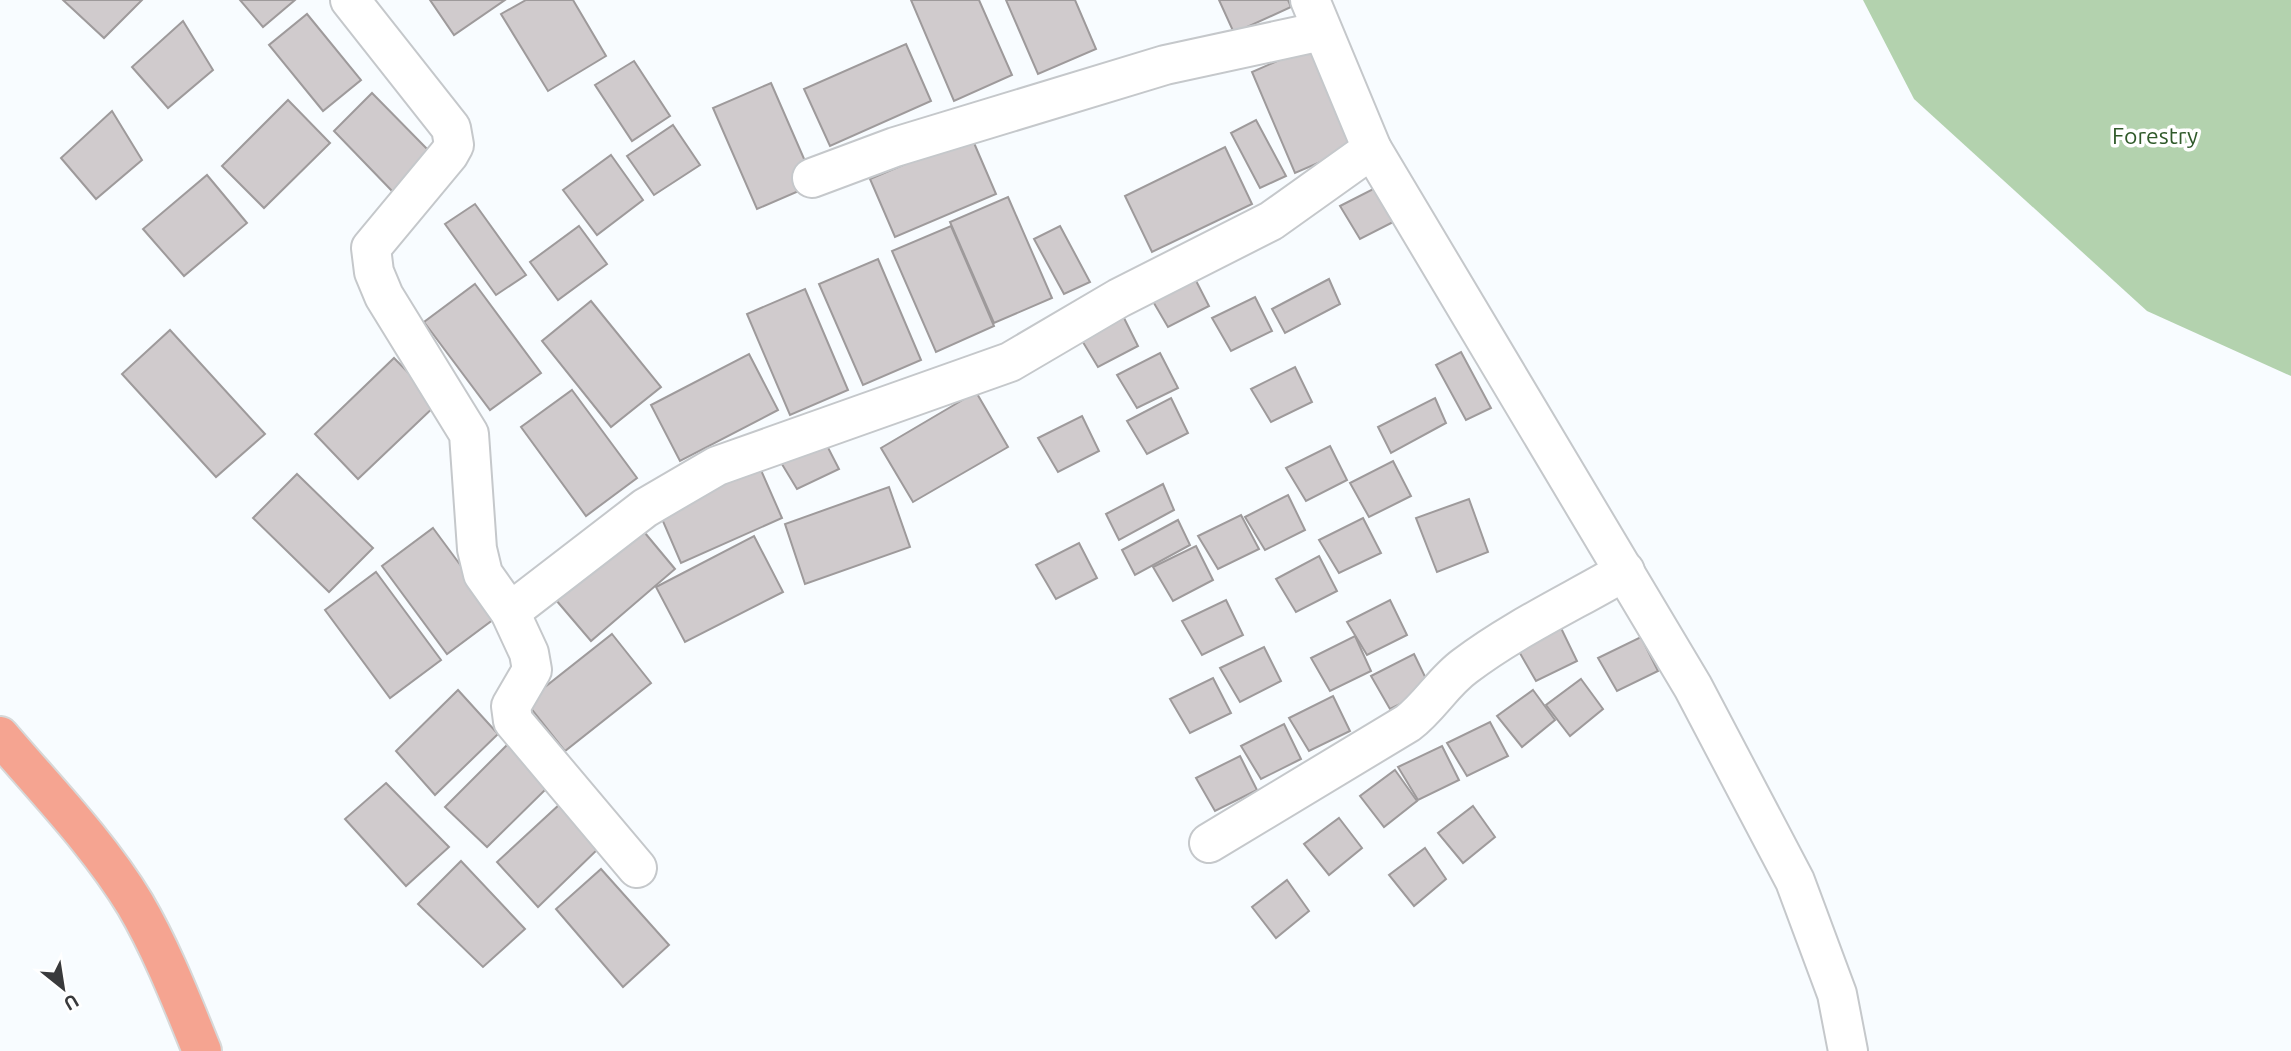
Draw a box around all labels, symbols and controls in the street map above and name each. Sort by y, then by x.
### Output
park label: Forestry [2112,123,2198,148]
north arrow [28,953,98,1023]
text: U [60,990,83,1016]

